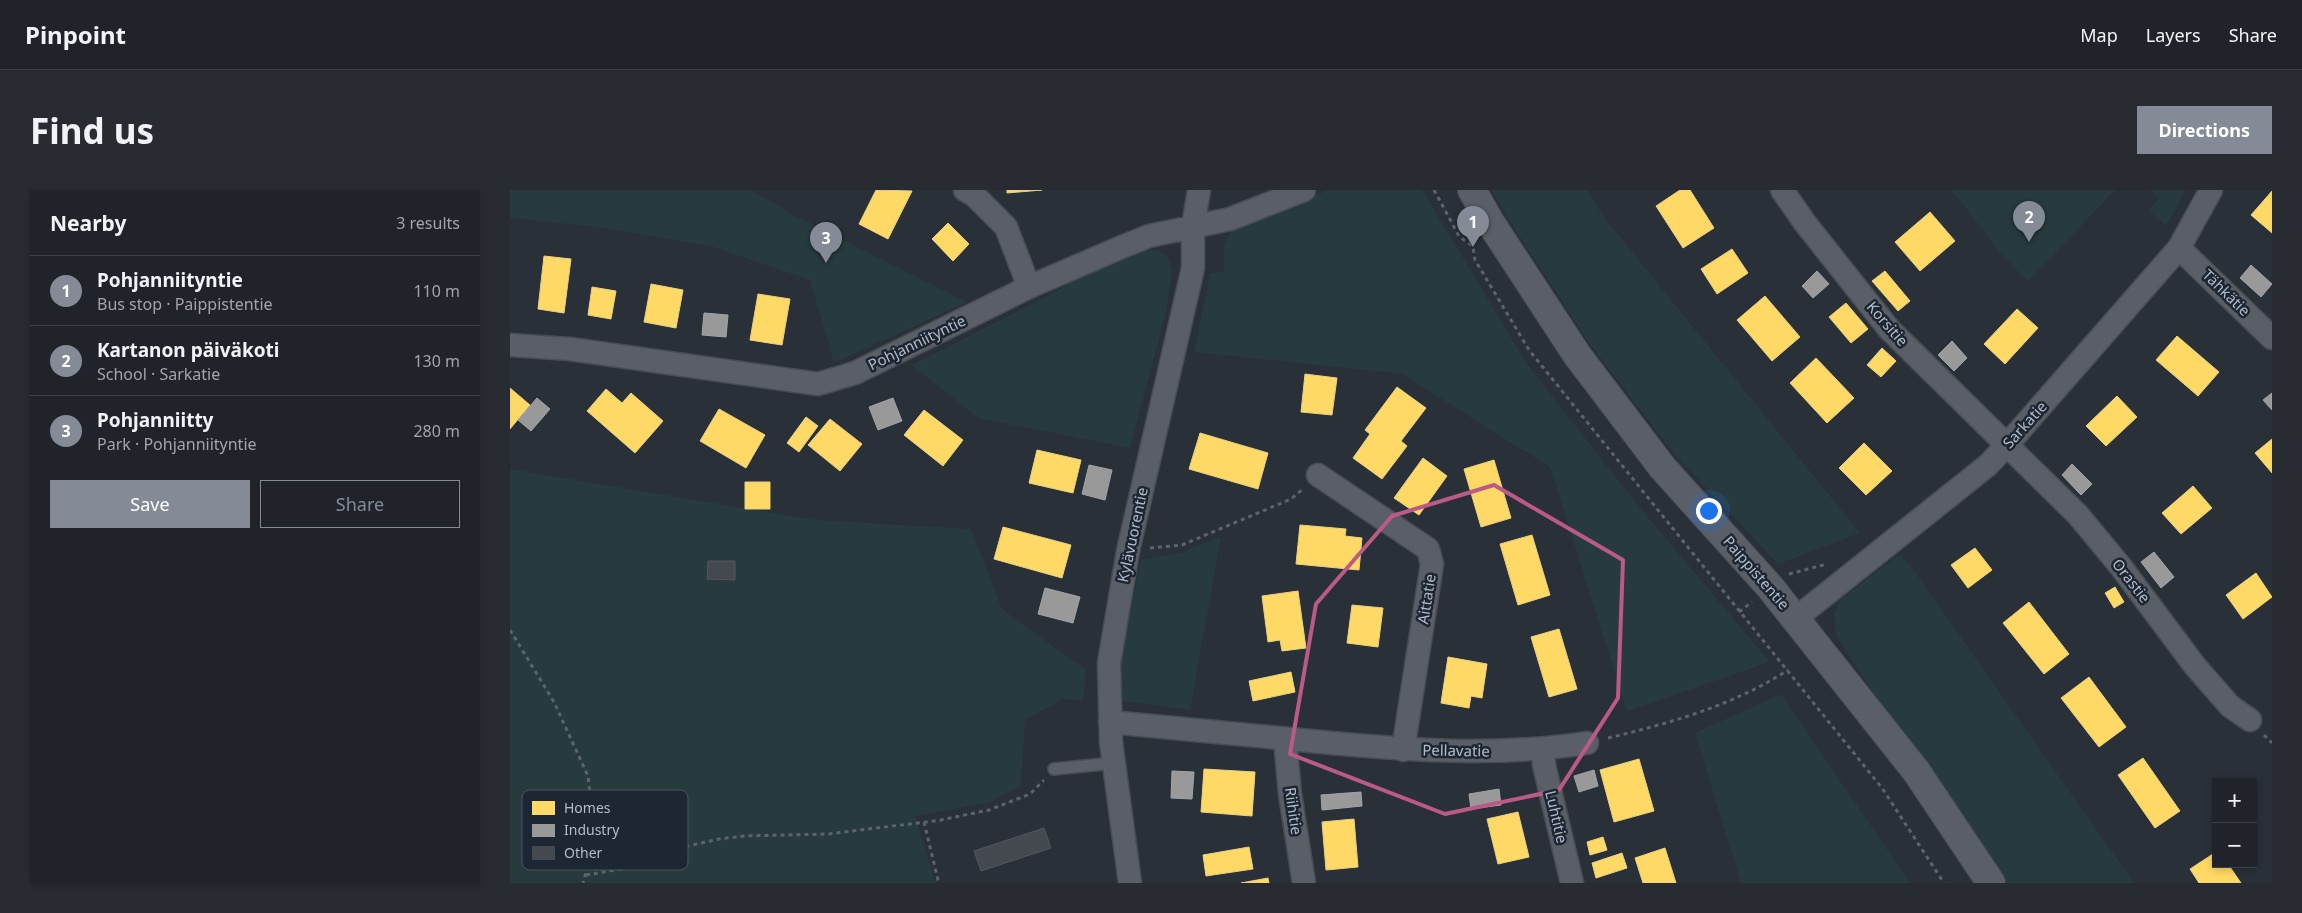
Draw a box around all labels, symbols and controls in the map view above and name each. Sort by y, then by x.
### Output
text: Pinpoint [25,18,126,51]
text: Map [2080,23,2118,47]
text: Layers [2146,23,2201,47]
text: Share [2229,23,2277,47]
button: Directions [2137,106,2272,154]
text: Find us [30,107,154,154]
pin: 2 [2013,201,2045,242]
pin: 1 [1457,206,1489,247]
text: Nearby [50,209,126,237]
text: 3 results [396,212,460,234]
pin: 3 [810,222,842,263]
street label: Tähkätie [2199,265,2255,320]
text: Pohjanniityntie [97,267,243,293]
text: 1 [61,280,71,302]
text: 110 m [413,280,460,302]
text: Bus stop · Paippistentie [97,293,273,315]
street label: Korsitie [1863,297,1913,350]
street label: Pohjanniityntie [865,310,969,374]
text: Kartanon päiväkoti [97,337,280,363]
text: 2 [61,350,71,372]
text: 130 m [413,350,460,372]
text: School · Sarkatie [97,363,220,385]
street label: Sarkatie [1998,396,2051,452]
text: Pohjanniitty [97,407,213,433]
text: 3 [61,420,71,442]
text: 280 m [413,420,460,442]
text: Park · Pohjanniityntie [97,433,257,455]
button: Save [50,480,250,528]
button: Share [260,480,460,528]
street label: Kylävuorentie [1112,485,1152,584]
your location [1696,498,1722,524]
street label: Paippistentie [1719,531,1794,614]
street label: Orastie [2108,554,2155,607]
street label: Aittatie [1412,572,1440,625]
street label: Pellavatie [1422,739,1490,761]
map controls [2212,778,2257,868]
button: + [2212,778,2257,823]
street label: Riihitie [1281,786,1307,836]
street label: Luhtitie [1541,788,1573,845]
legend [522,790,688,870]
text: Homes [564,798,611,817]
text: Industry [564,820,620,839]
button: − [2212,823,2257,868]
text: Other [564,843,603,862]

